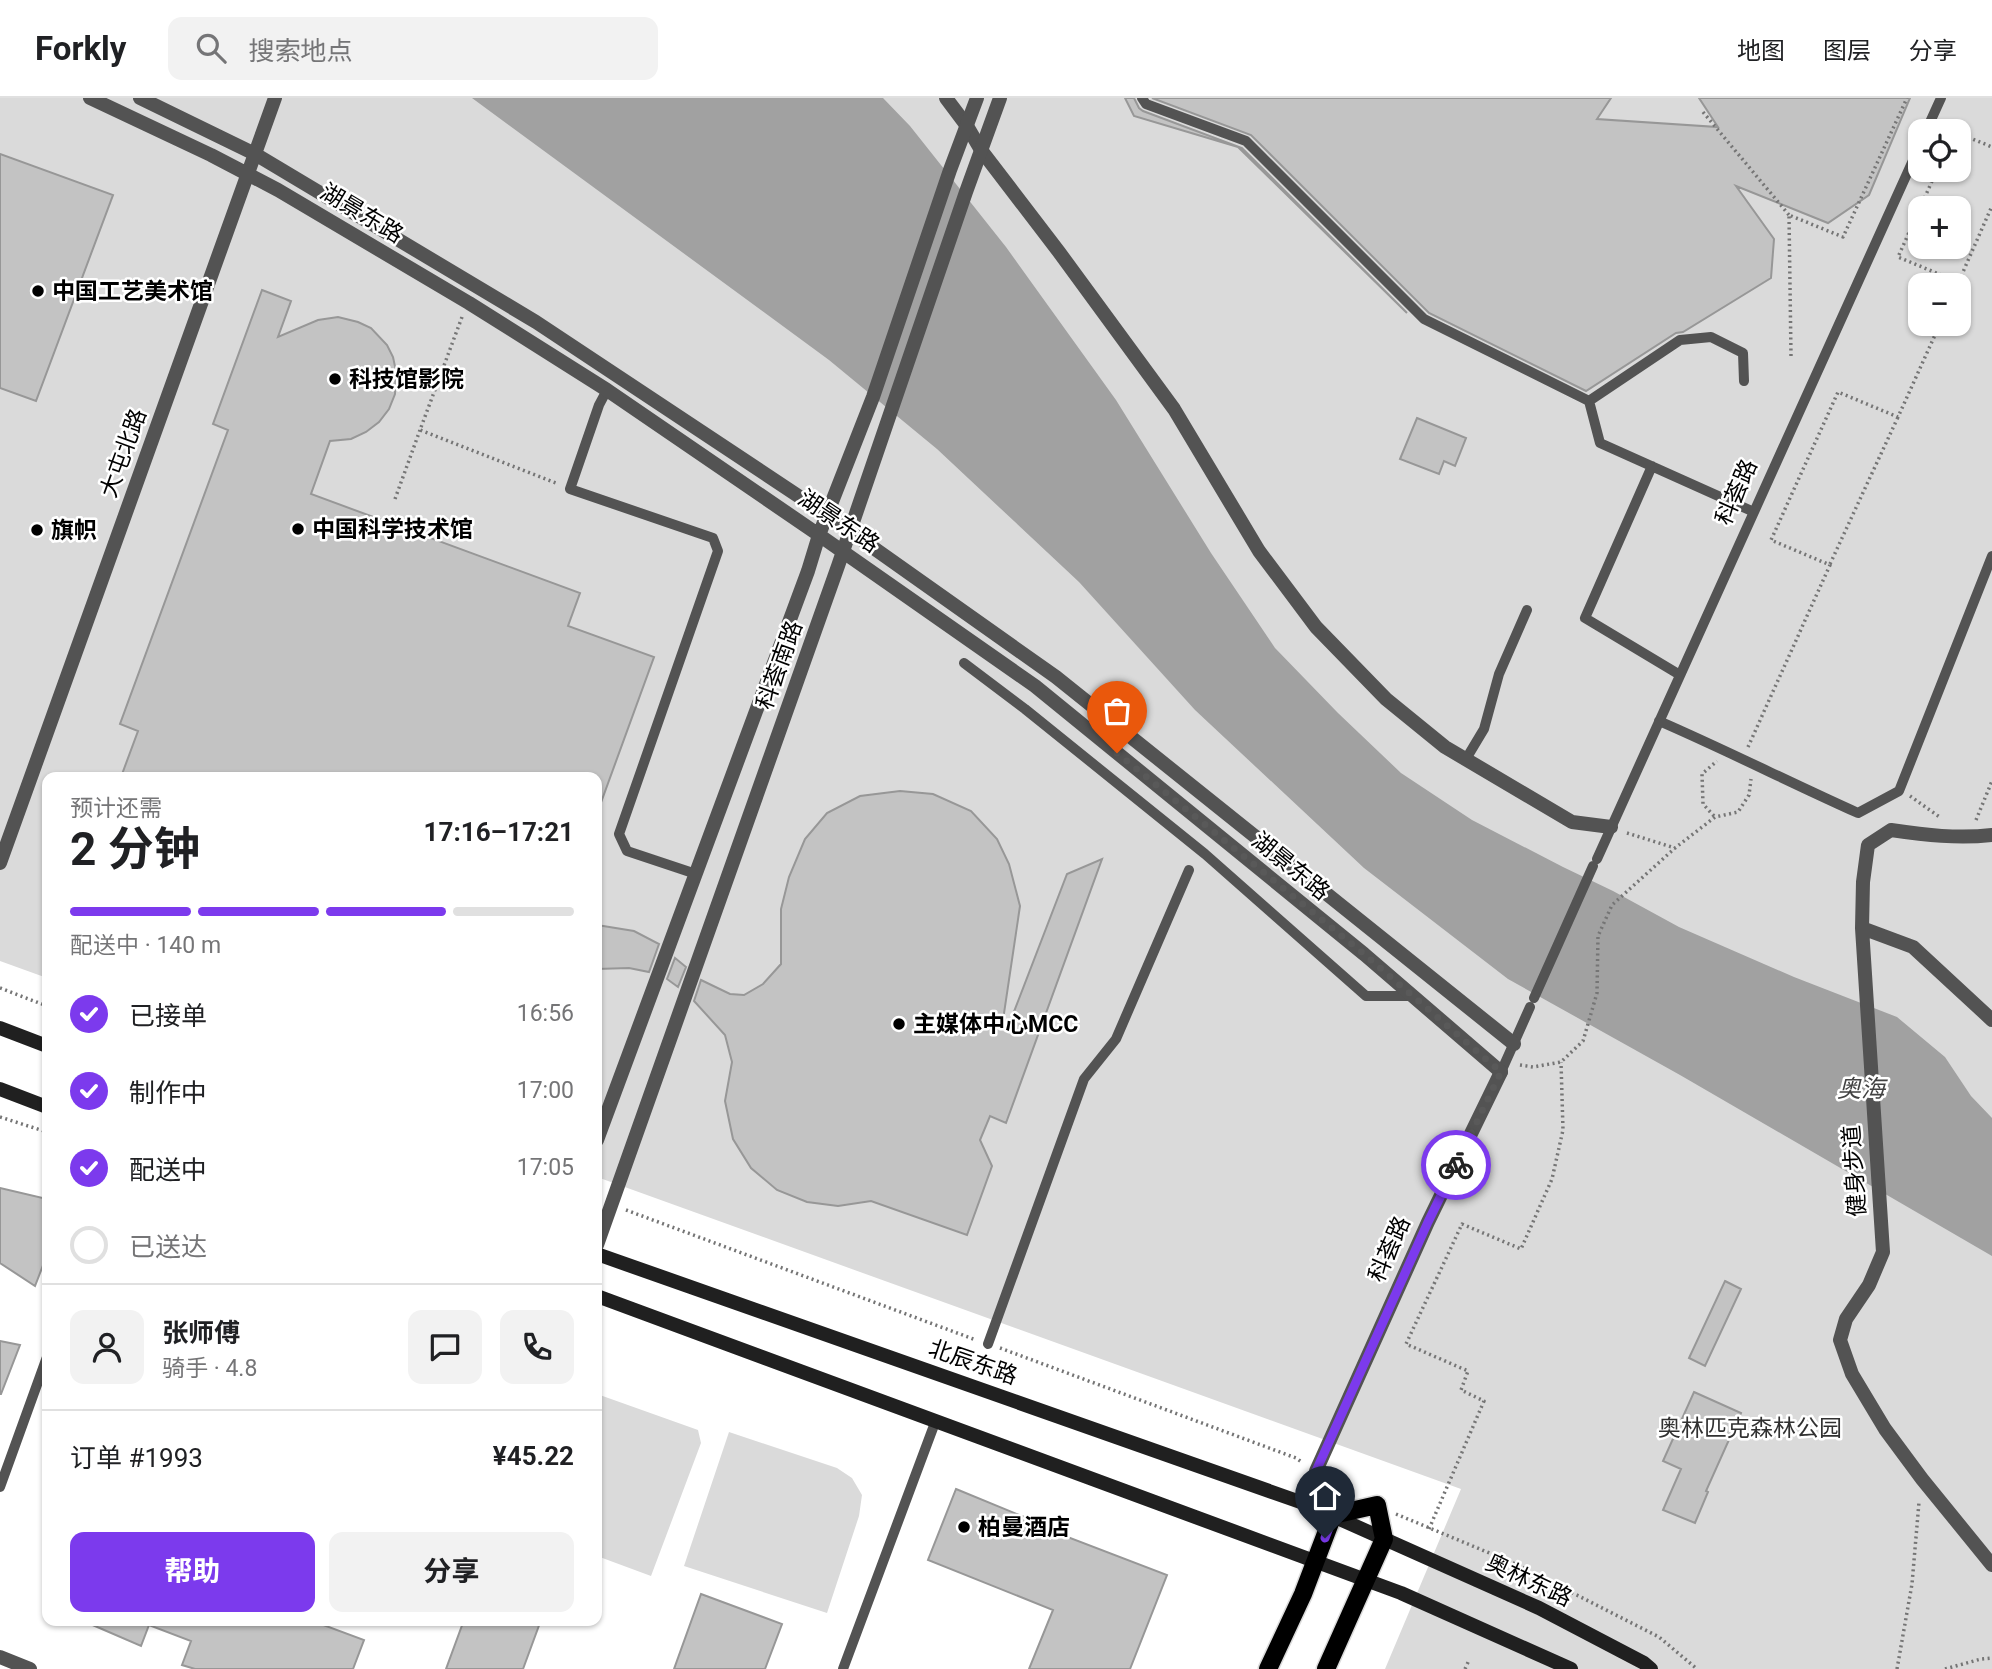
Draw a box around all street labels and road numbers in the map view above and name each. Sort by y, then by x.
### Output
street label: 湖景东路 [315,178,408,249]
street label: 大屯北路 [95,405,152,501]
street label: 科荟路 [1710,455,1763,529]
street label: 湖景东路 [793,484,884,558]
street label: 科荟南路 [751,617,808,713]
street label: 湖景东路 [1246,827,1335,906]
street label: 健身步道 [1838,1124,1871,1218]
street label: 科荟路 [1363,1212,1416,1286]
street label: 北辰东路 [925,1335,1021,1390]
street label: 奥林东路 [1481,1549,1576,1612]

